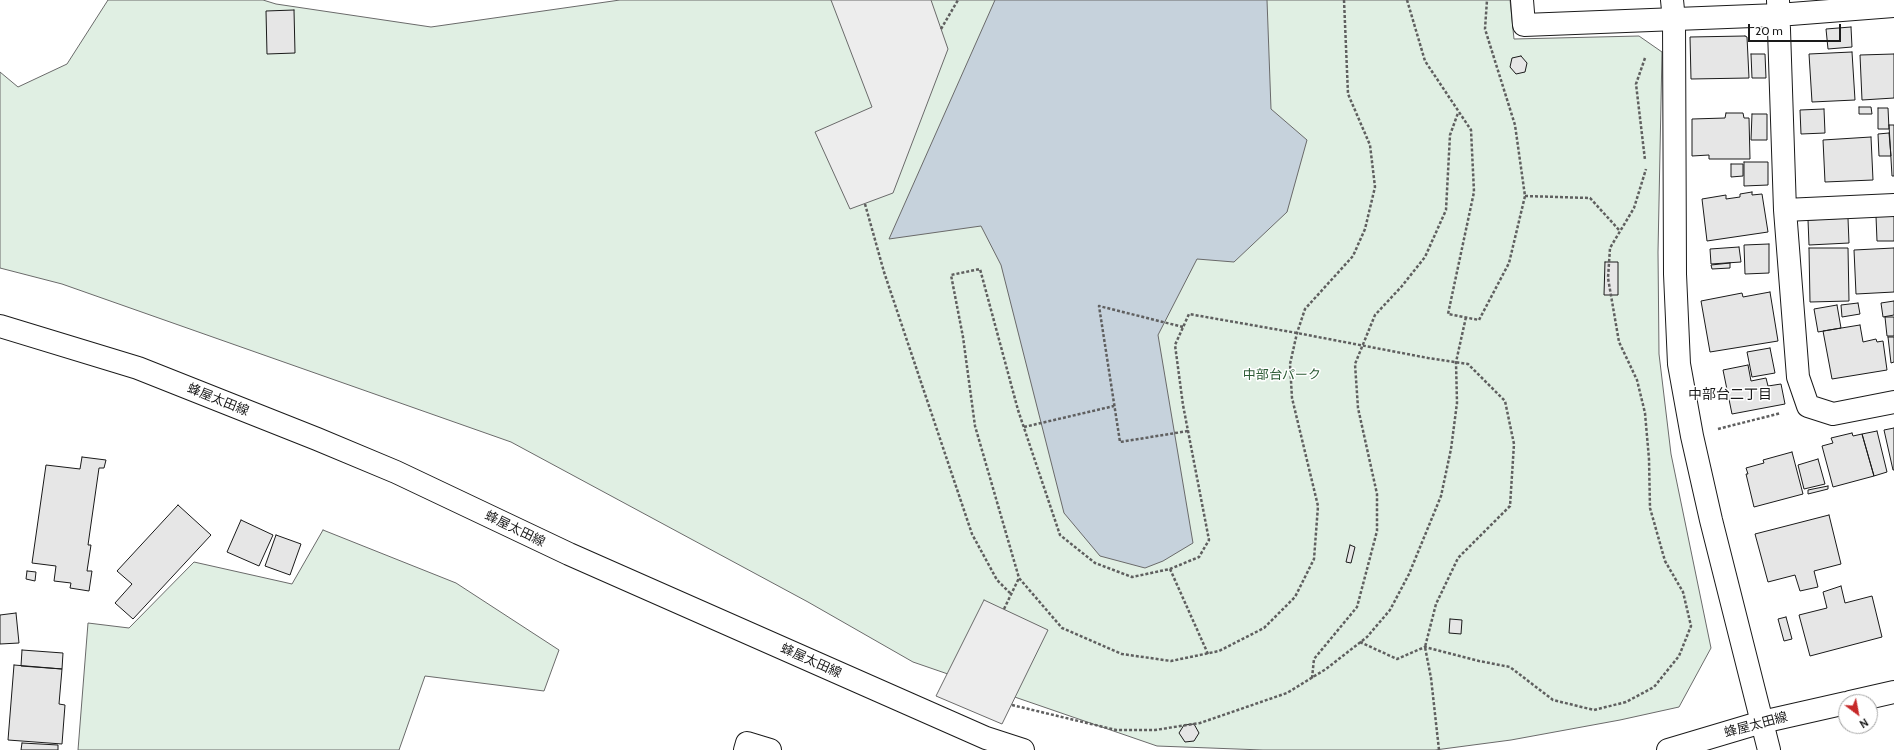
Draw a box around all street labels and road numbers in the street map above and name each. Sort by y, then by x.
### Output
street label: 蜂屋太田線 [185,381,251,419]
street label: 蜂屋太田線 [482,508,548,550]
street label: 蜂屋太田線 [778,641,844,681]
street label: 蜂屋太田線 [1723,709,1789,741]

